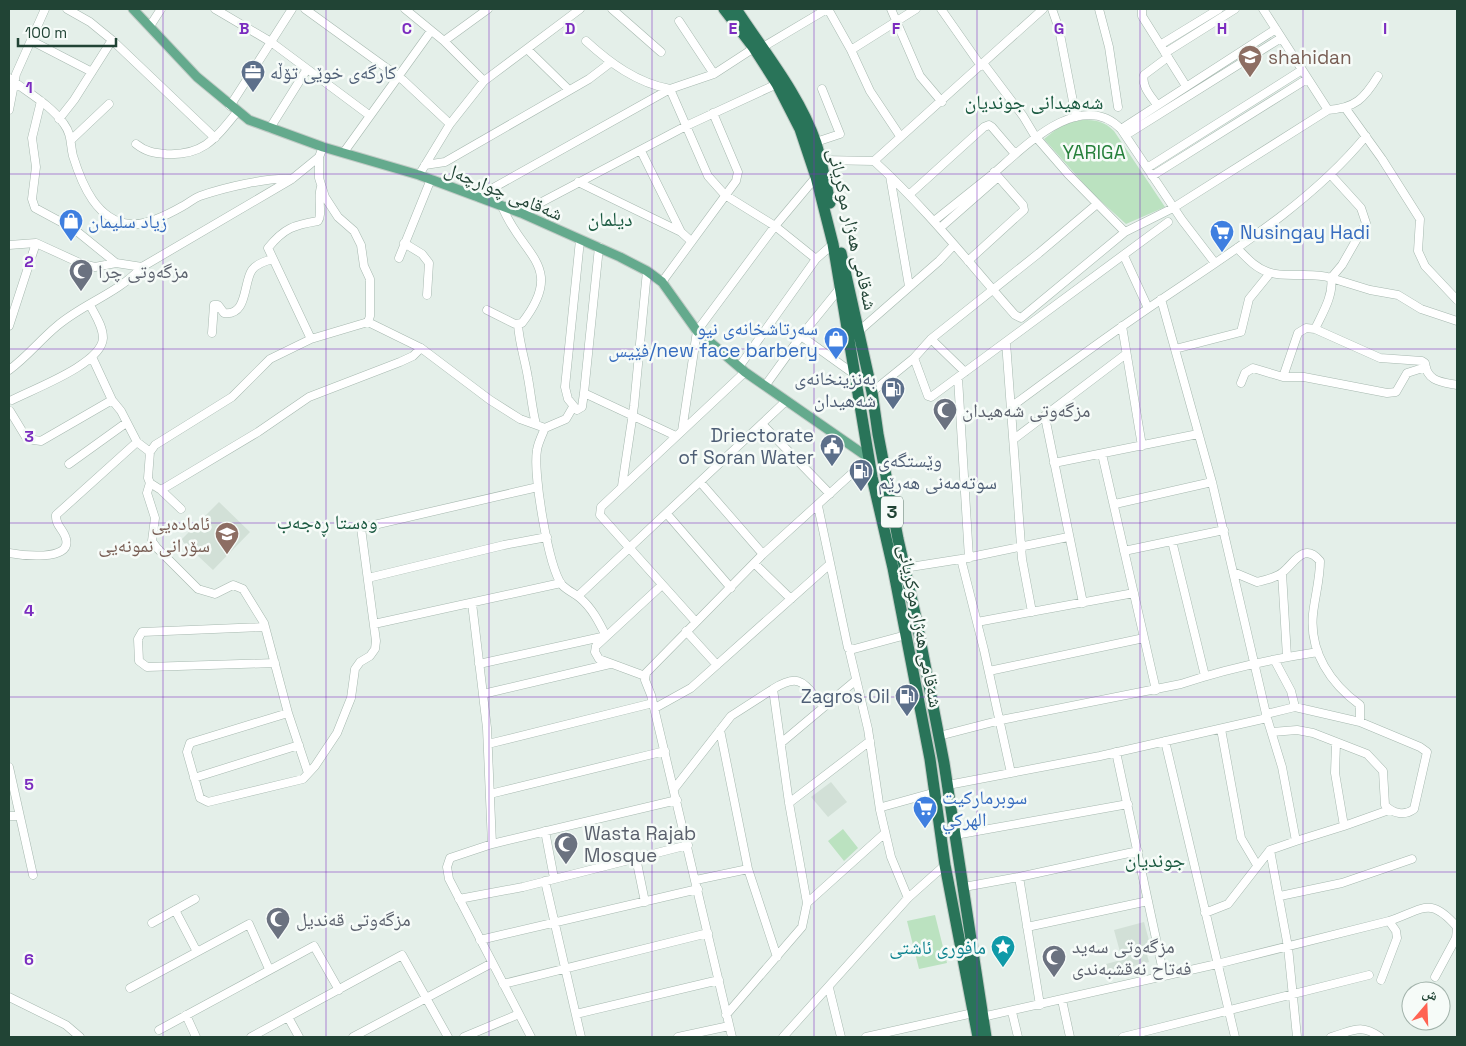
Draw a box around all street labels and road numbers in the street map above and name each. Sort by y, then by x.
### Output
street label: شەقامی ھەژار موکریانی [822,146,883,313]
street label: شەقامی چوارچەل [441,156,567,227]
road number: 3 [881,497,903,528]
street label: شەقامی ھەژار موکریانی [892,542,949,710]

